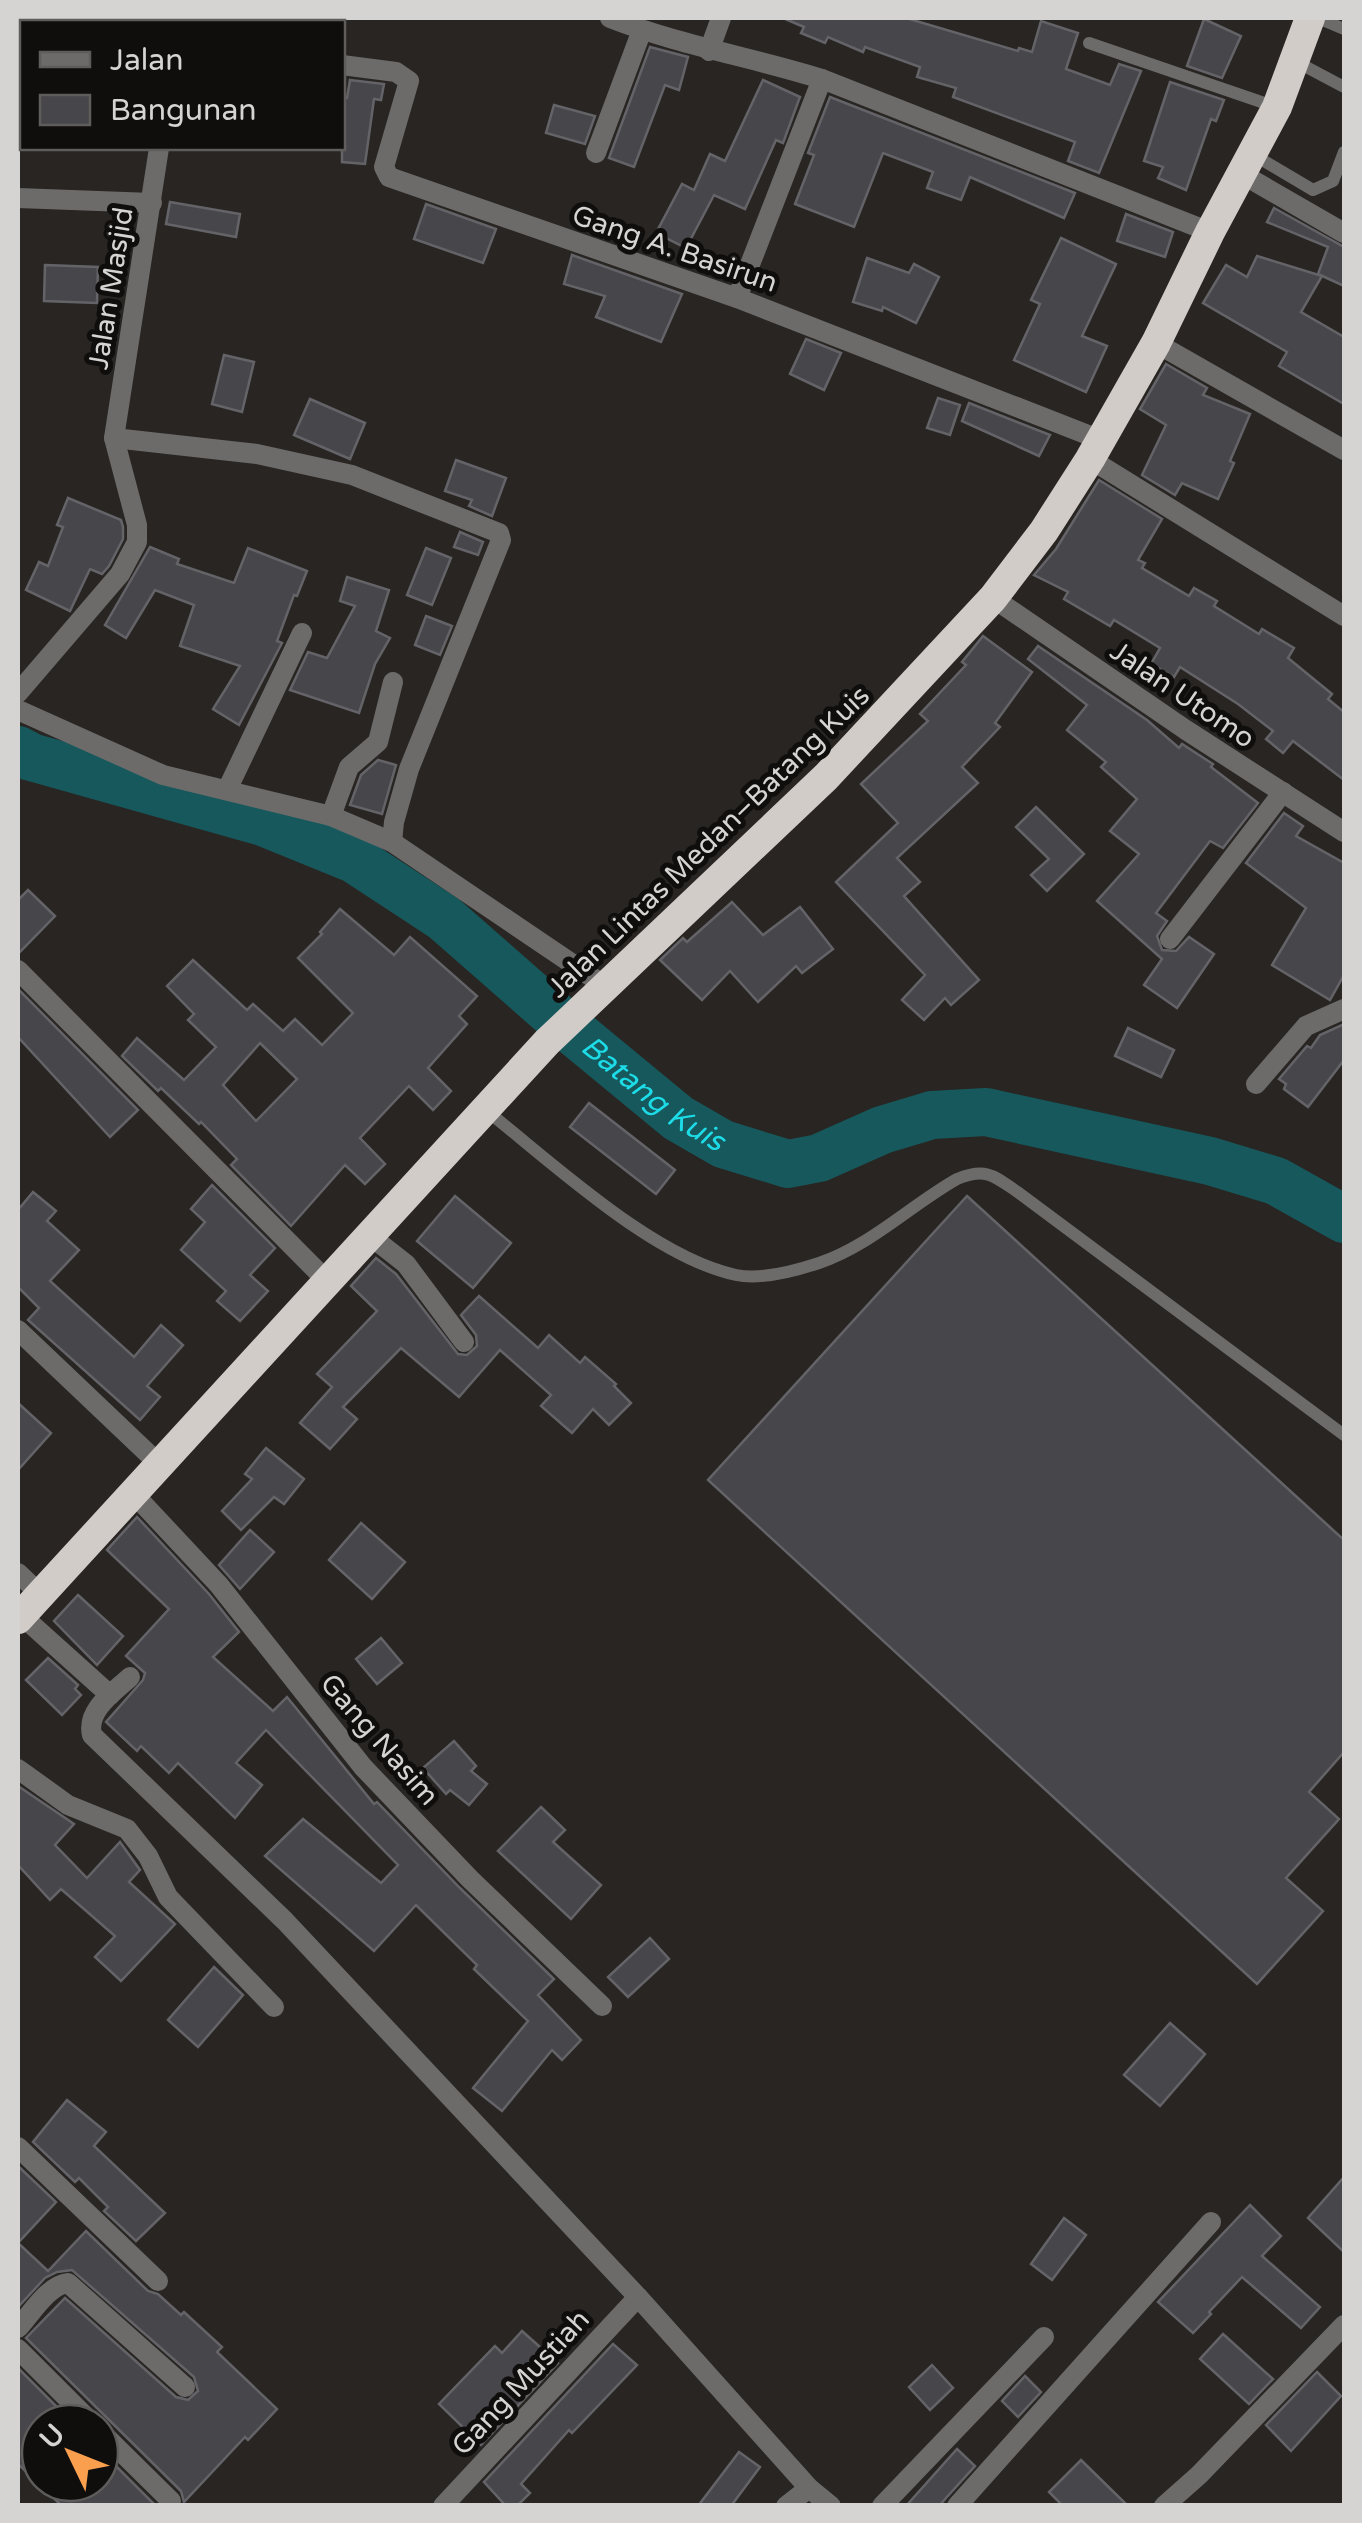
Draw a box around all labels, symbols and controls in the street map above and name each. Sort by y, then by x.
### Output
legend [20,20,345,150]
text: Jalan [110,42,183,79]
text: Bangunan [110,92,257,129]
street label: Gang A. Basirun [568,198,782,300]
street label: Jalan Masjid [81,205,141,372]
street label: Jalan Utomo [1104,634,1261,756]
street label: Jalan Lintas Medan–Batang Kuis [541,679,877,1005]
water label: Batang Kuis [573,1028,733,1161]
street label: Gang Nasim [313,1667,446,1812]
street label: Gang Mustiah [445,2303,597,2462]
north arrow [20,2403,120,2503]
text: U [33,2417,72,2456]

